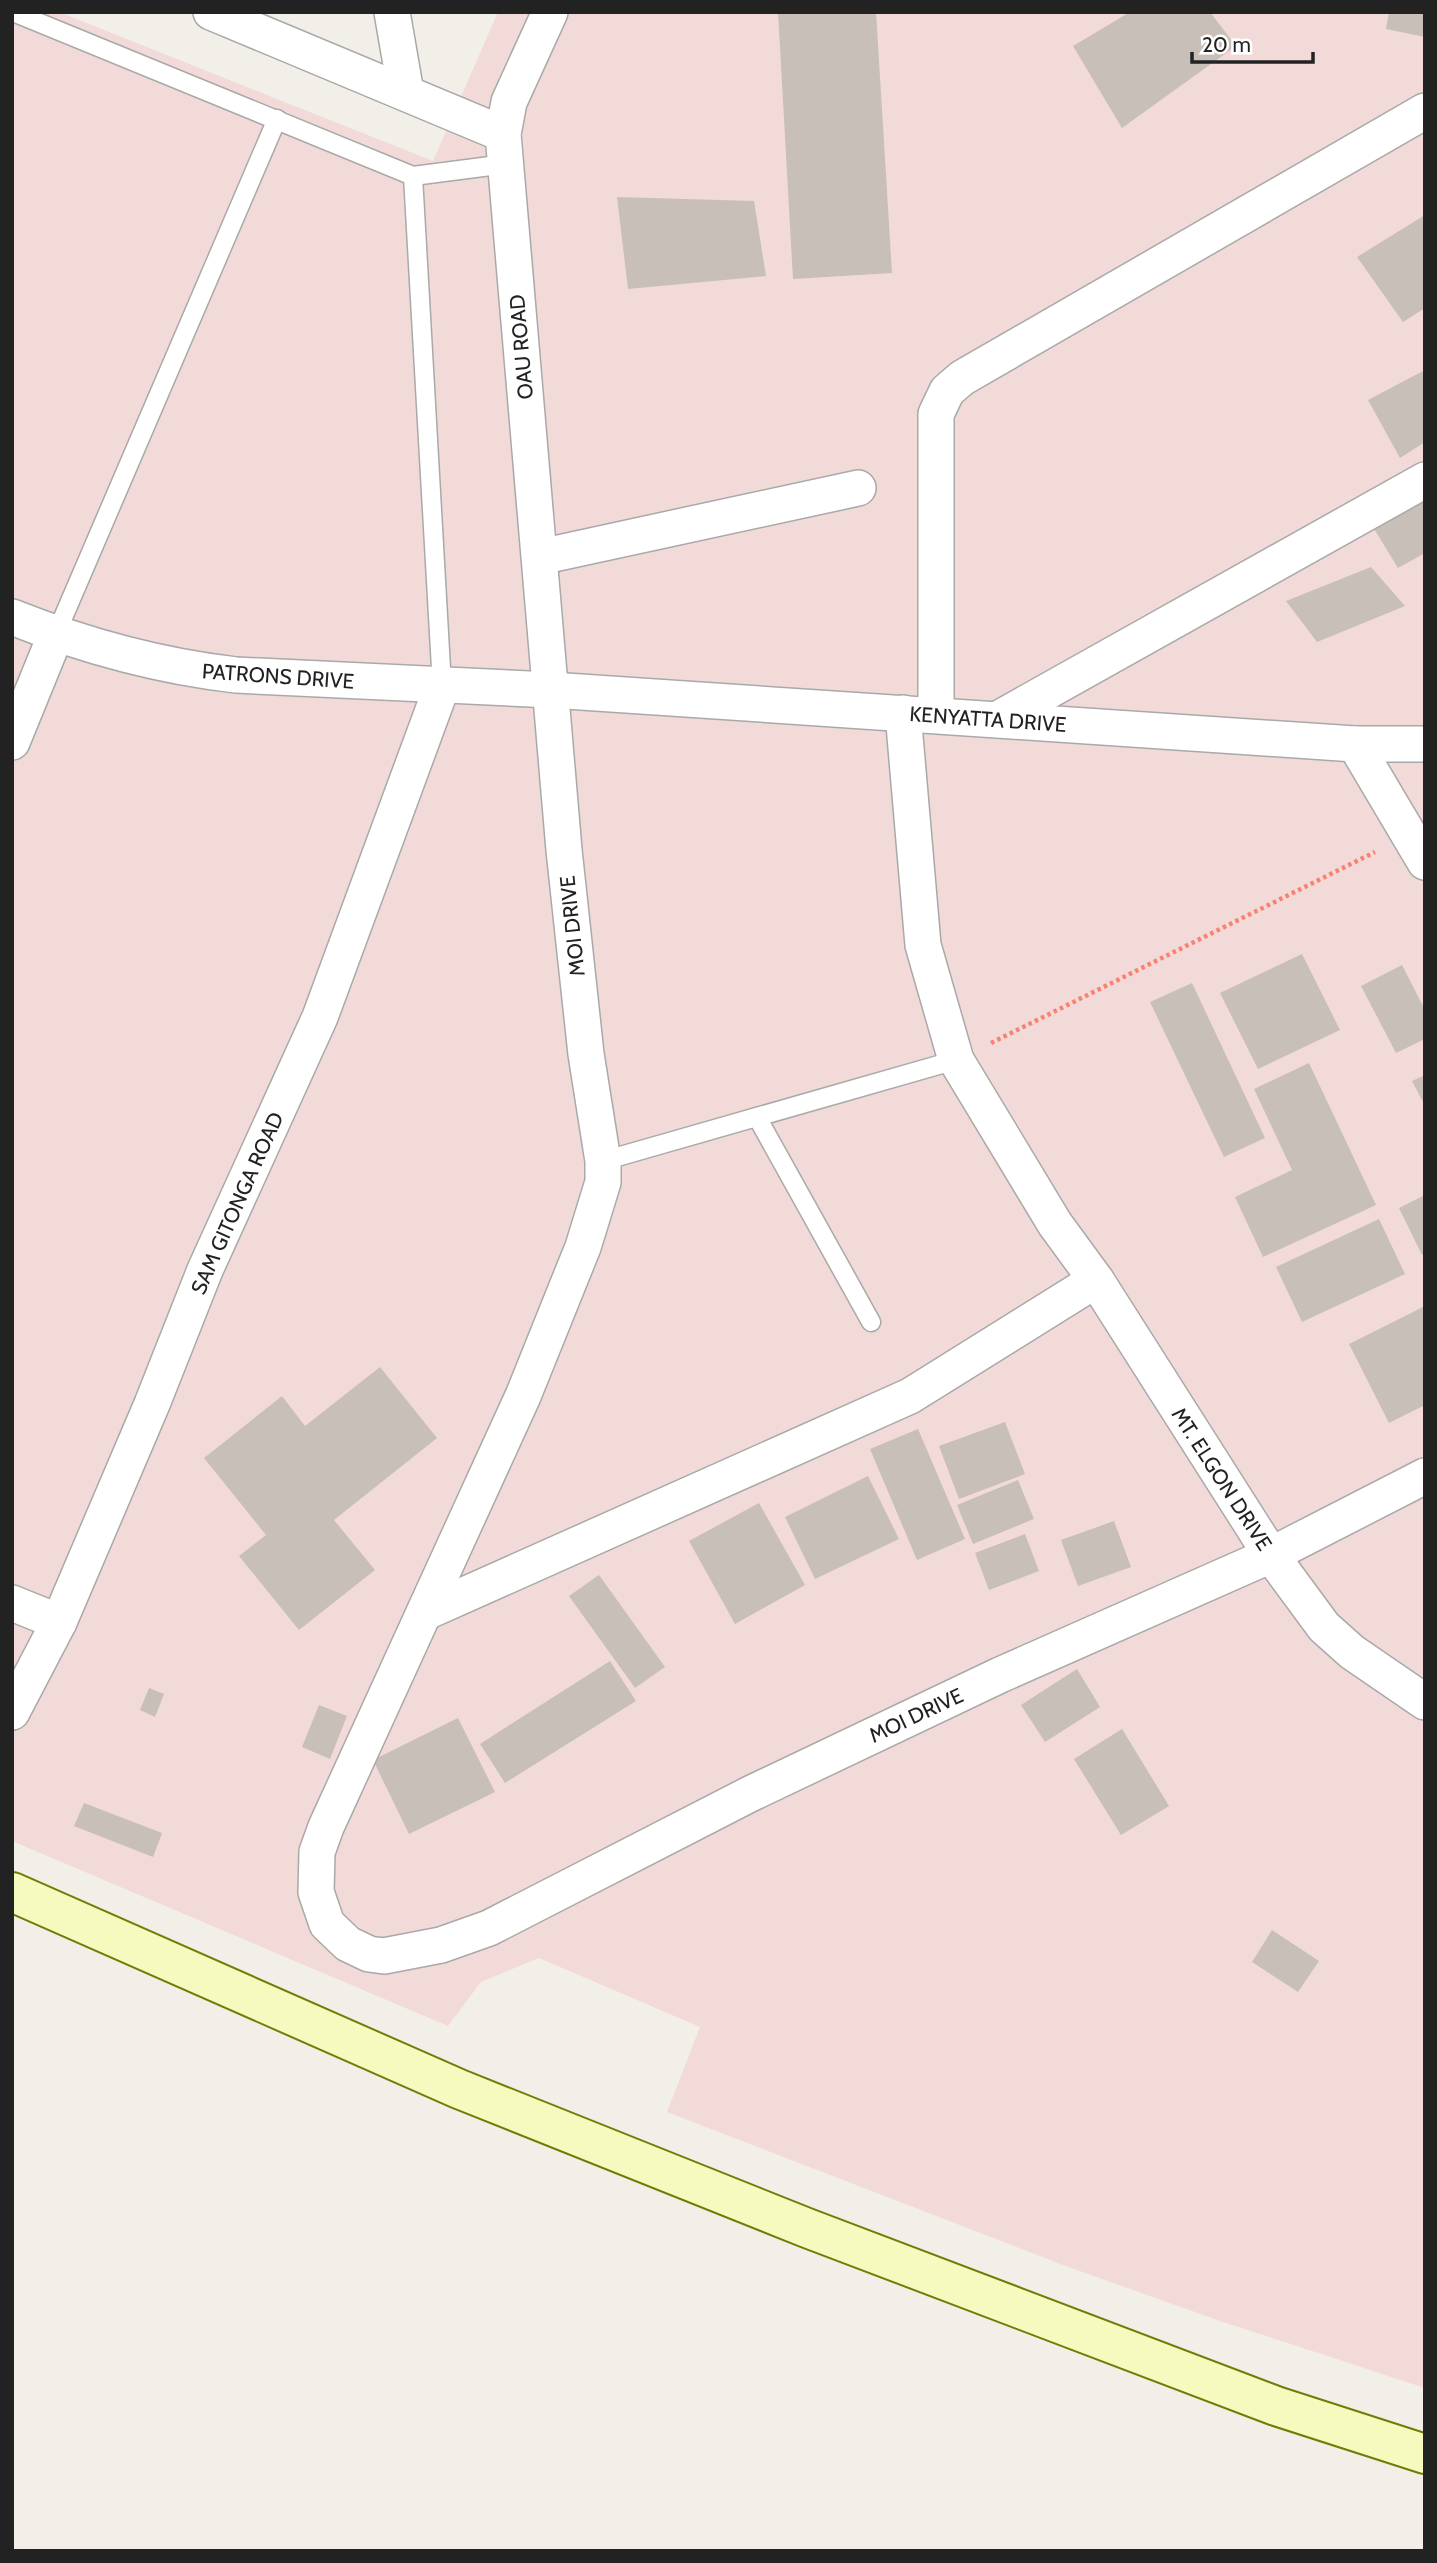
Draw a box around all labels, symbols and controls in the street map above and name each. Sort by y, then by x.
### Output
scale bar [1192,21,1313,65]
text: 20 m [1202,32,1251,57]
street label: OAU ROAD [504,293,538,401]
street label: PATRONS DRIVE [201,658,355,694]
street label: KENYATTA DRIVE [909,701,1067,737]
street label: MOI DRIVE [554,875,590,977]
street label: SAM GITONGA ROAD [186,1108,288,1298]
street label: MT. ELGON DRIVE [1167,1403,1277,1555]
street label: MOI DRIVE [865,1682,967,1748]

